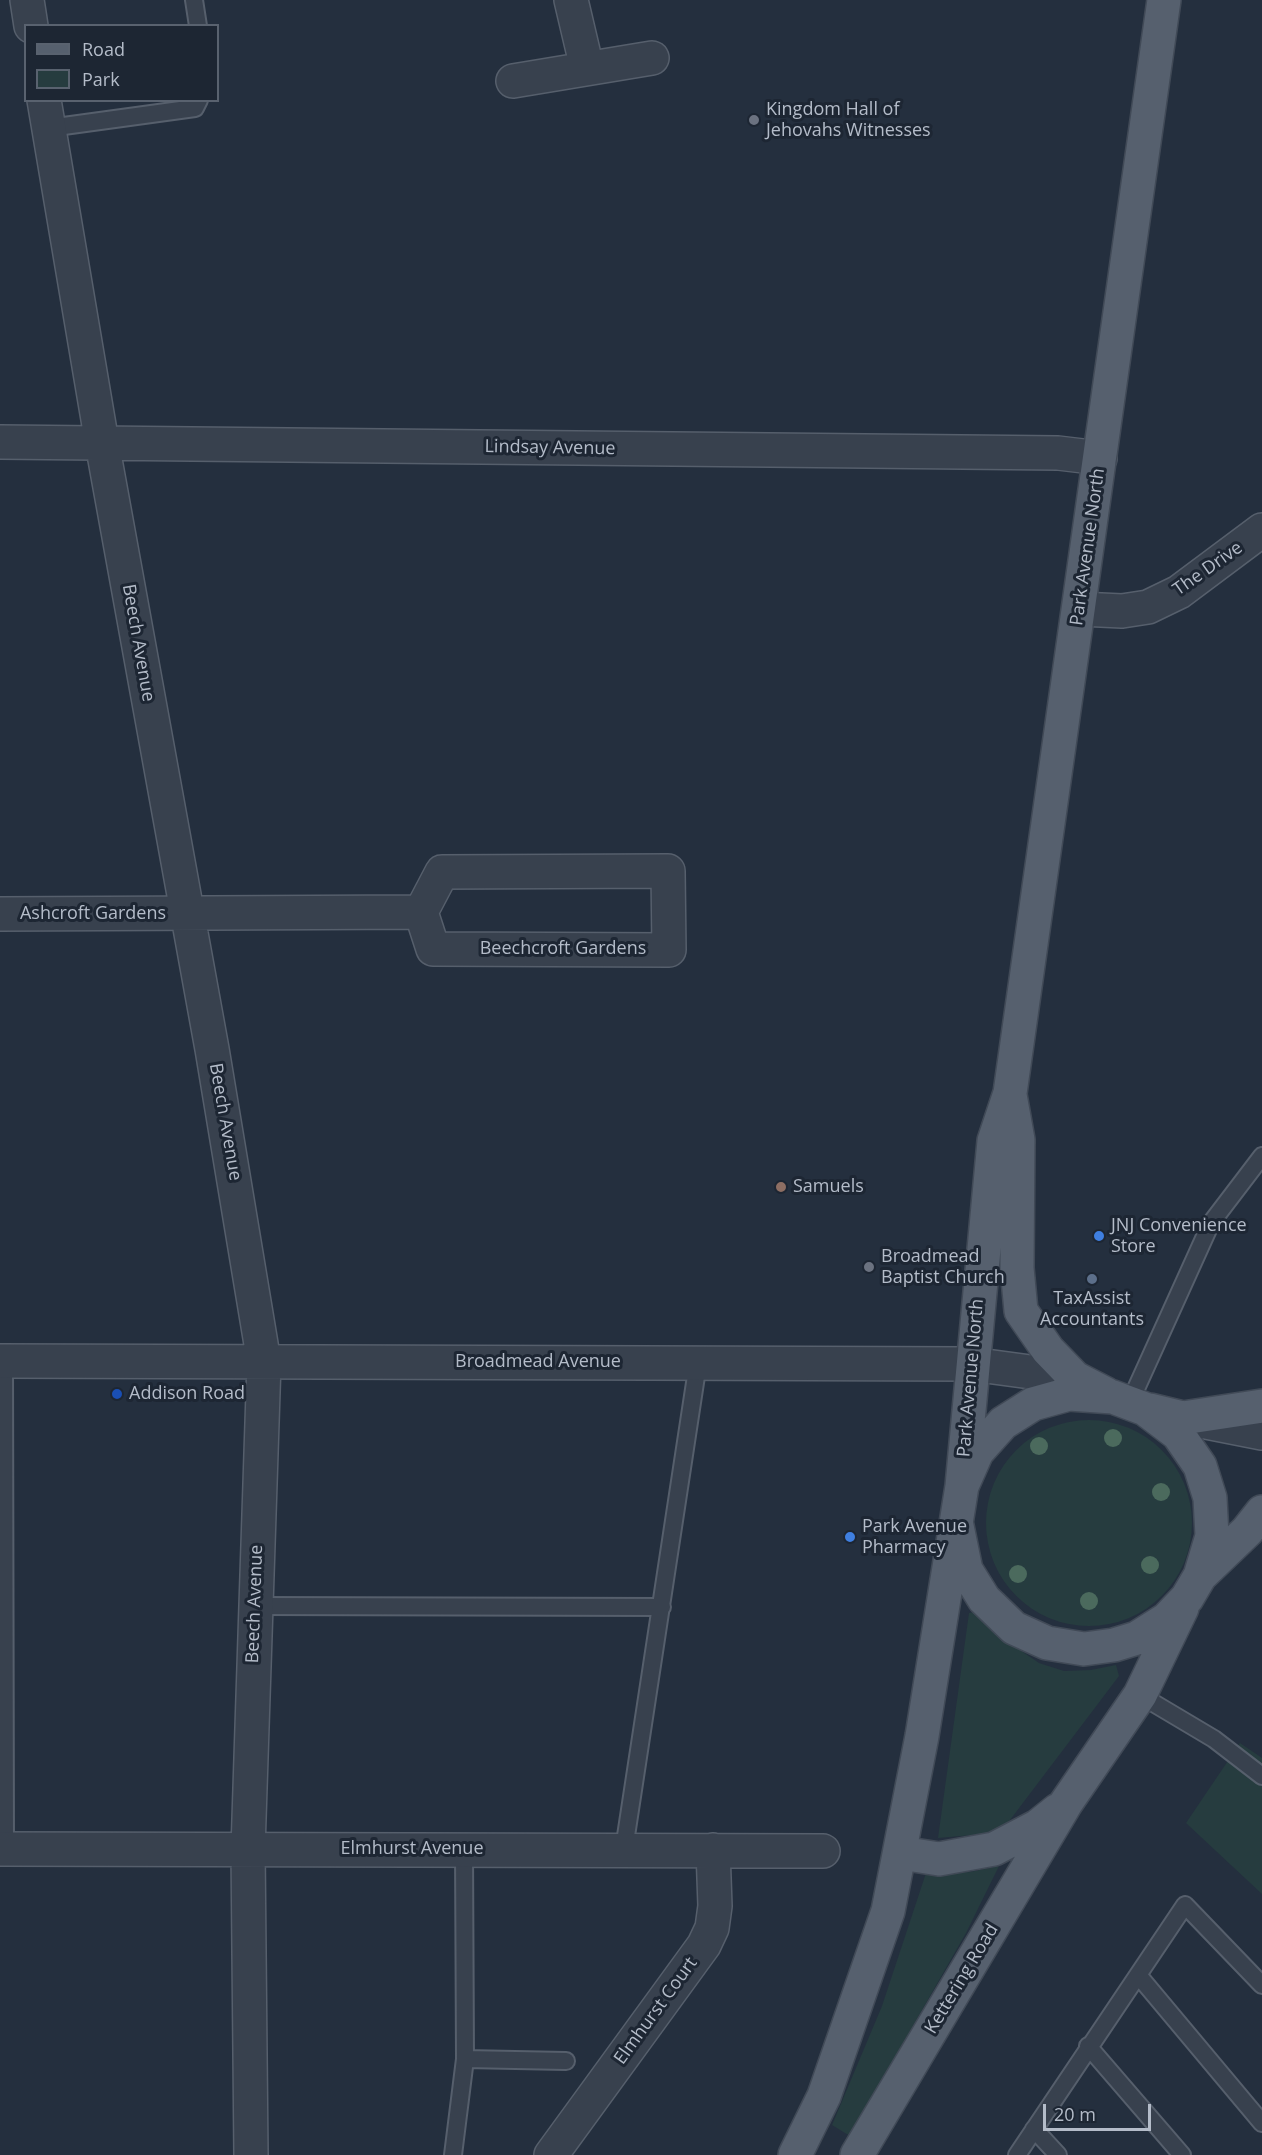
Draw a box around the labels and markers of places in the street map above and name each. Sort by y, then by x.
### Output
place label: Kingdom Hall of Jehovahs Witnesses [766,99,931,142]
marker: Kingdom Hall of Jehovahs Witnesses [747,113,761,127]
place label: Samuels [793,1176,864,1198]
marker: Samuels [774,1180,788,1194]
place label: JNJ Convenience Store [1111,1215,1247,1258]
marker: JNJ Convenience Store [1092,1229,1106,1243]
place label: Broadmead Baptist Church [881,1246,1005,1288]
marker: Broadmead Baptist Church [862,1260,876,1274]
marker: TaxAssist Accountants [1085,1272,1099,1286]
place label: TaxAssist Accountants [1040,1288,1144,1330]
place label: Addison Road [129,1383,245,1405]
marker: Addison Road [110,1387,124,1401]
place label: Park Avenue Pharmacy [862,1516,967,1558]
marker: Park Avenue Pharmacy [843,1530,857,1544]

